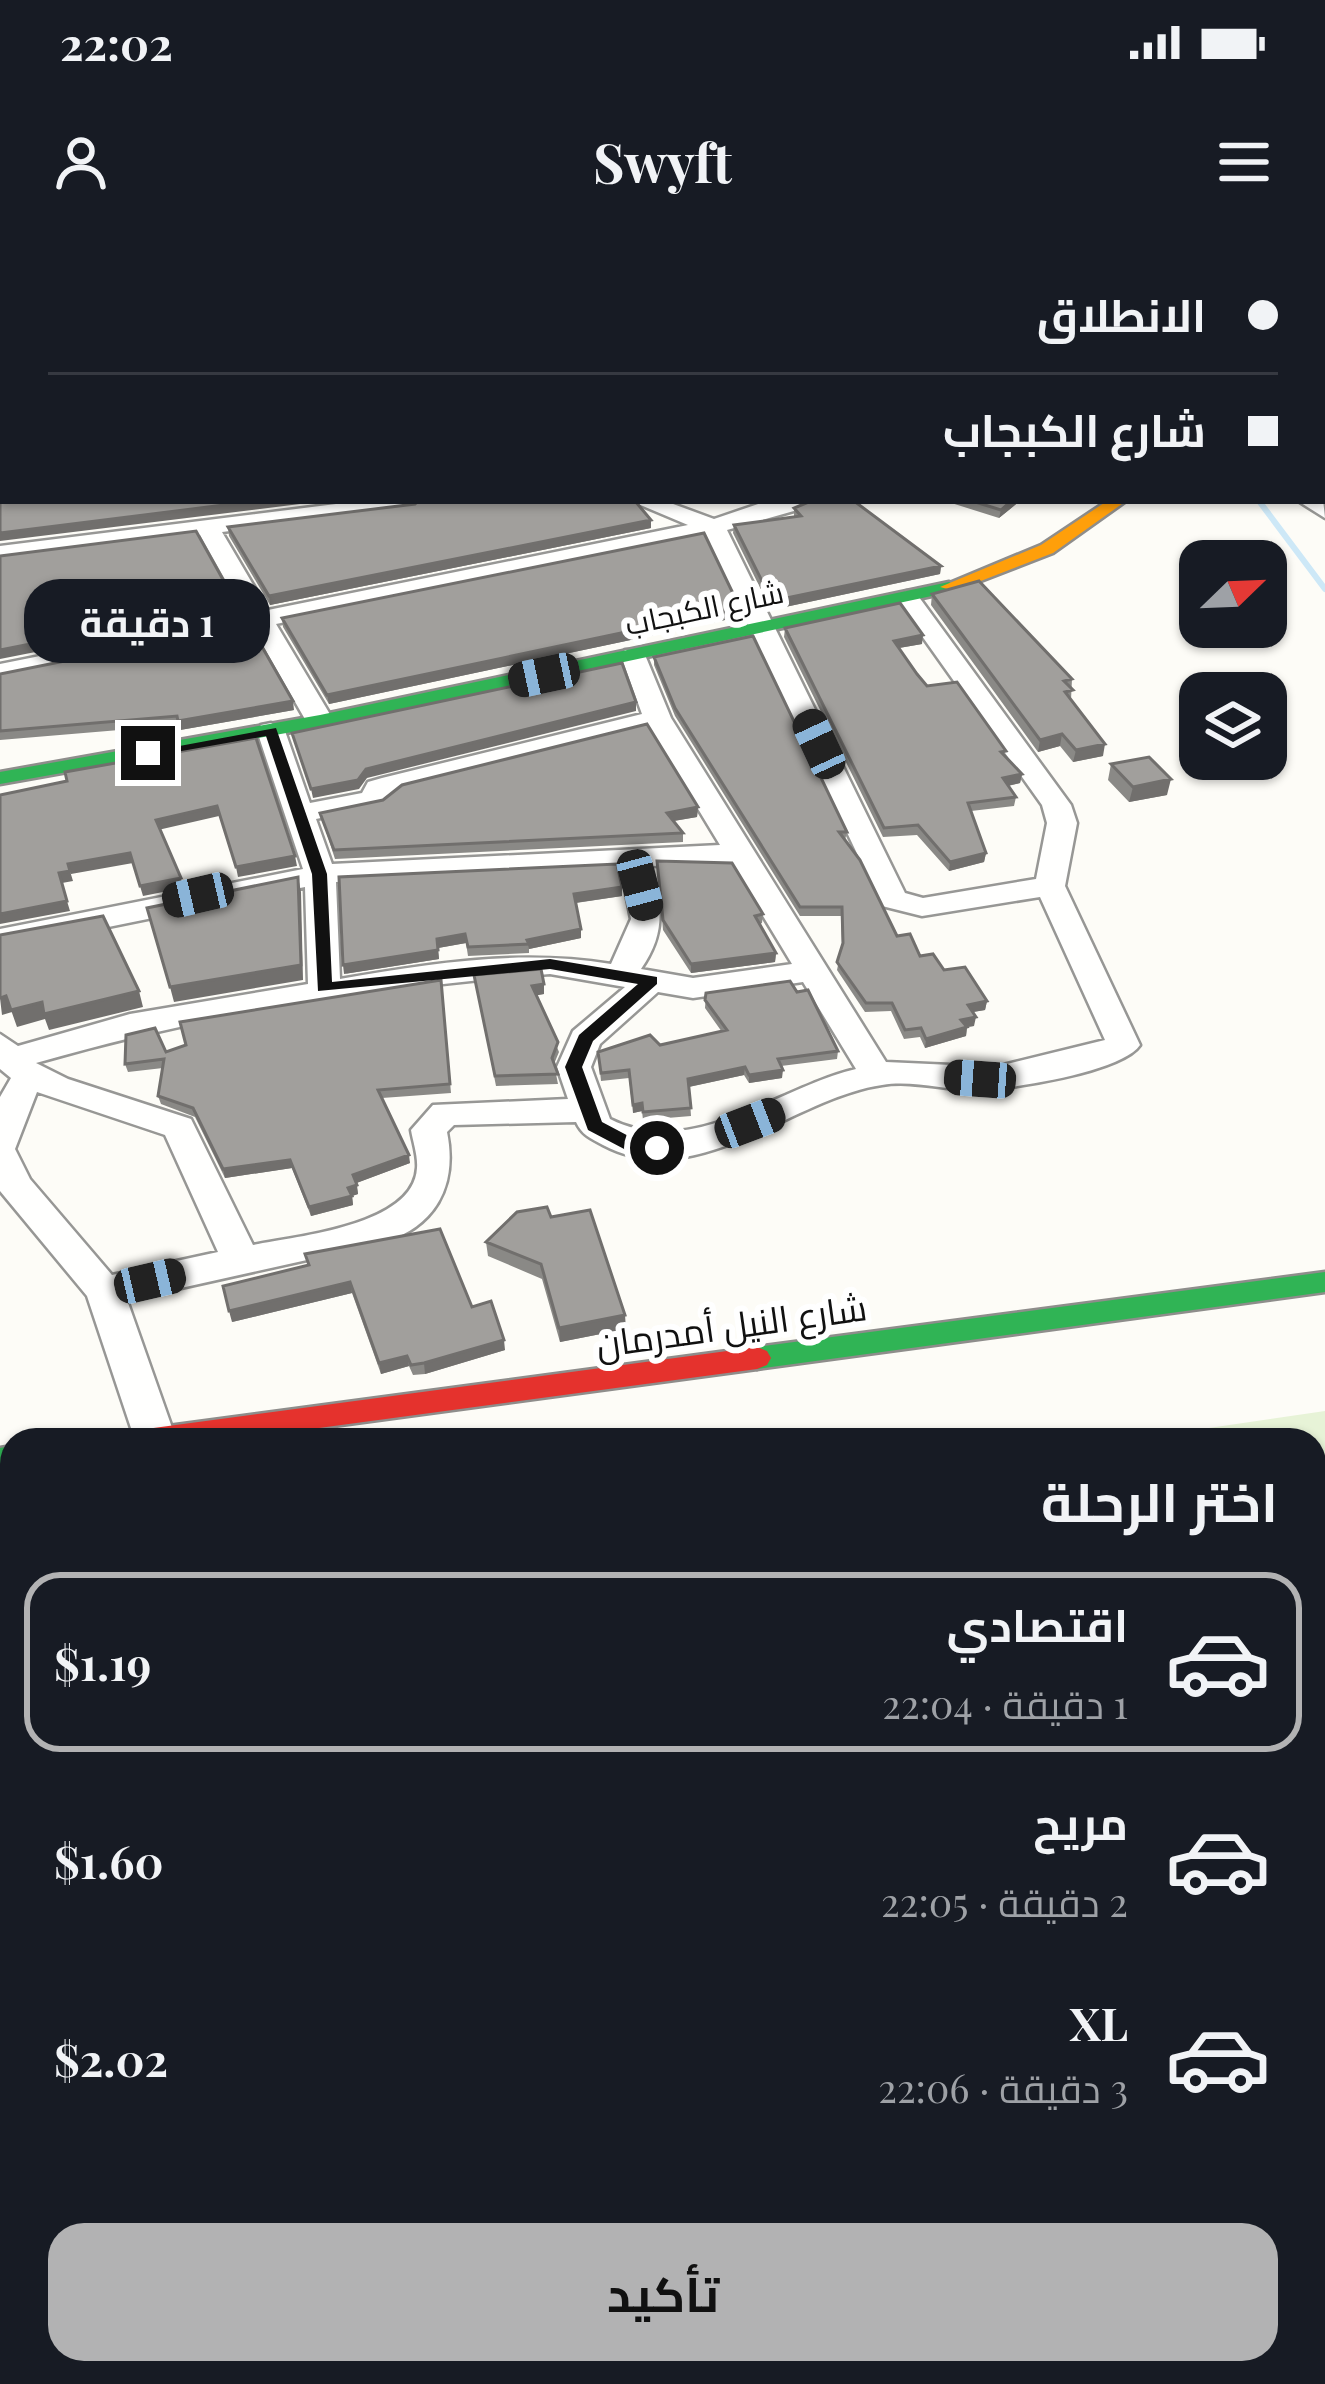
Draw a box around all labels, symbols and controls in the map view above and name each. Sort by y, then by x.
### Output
text: 22:02 [60,12,173,72]
text: Swyft [593,126,732,198]
icon: person [48,129,114,195]
icon: menu [1211,129,1277,195]
text: الانطلاق [1037,283,1206,343]
text: شارع الكبجاب [943,398,1206,458]
north arrow [1179,540,1287,648]
map controls [1179,540,1287,780]
street label: شارع الكبجاب [621,571,787,645]
callout: 1 دقيقة [25,579,271,663]
text: 1 دقيقة [80,595,214,647]
car [505,650,583,700]
button: layers [1179,672,1287,780]
car [787,704,851,784]
route end [121,726,175,780]
car [613,846,667,924]
car [159,869,237,921]
car [943,1059,1017,1099]
car [710,1093,790,1153]
route start [630,1121,684,1175]
car [111,1255,189,1307]
street label: شارع النيل أمدرمان [593,1281,870,1370]
text: اختر الرحلة [1041,1464,1278,1536]
text: اقتصادي [947,1593,1128,1653]
icon: car [1164,1608,1272,1716]
text: $1.19 [54,1632,151,1692]
text: 1 دقيقة · 22:04 [882,1677,1128,1729]
text: مريح [1033,1791,1128,1851]
icon: car [1164,1806,1272,1914]
text: $1.60 [54,1830,164,1890]
text: 2 دقيقة · 22:05 [881,1875,1128,1927]
text: XL [1069,1992,1128,2052]
icon: car [1164,2004,1272,2112]
text: $2.02 [54,2028,168,2088]
text: 3 دقيقة · 22:06 [878,2061,1128,2113]
button: تأكيد [48,2223,1278,2361]

